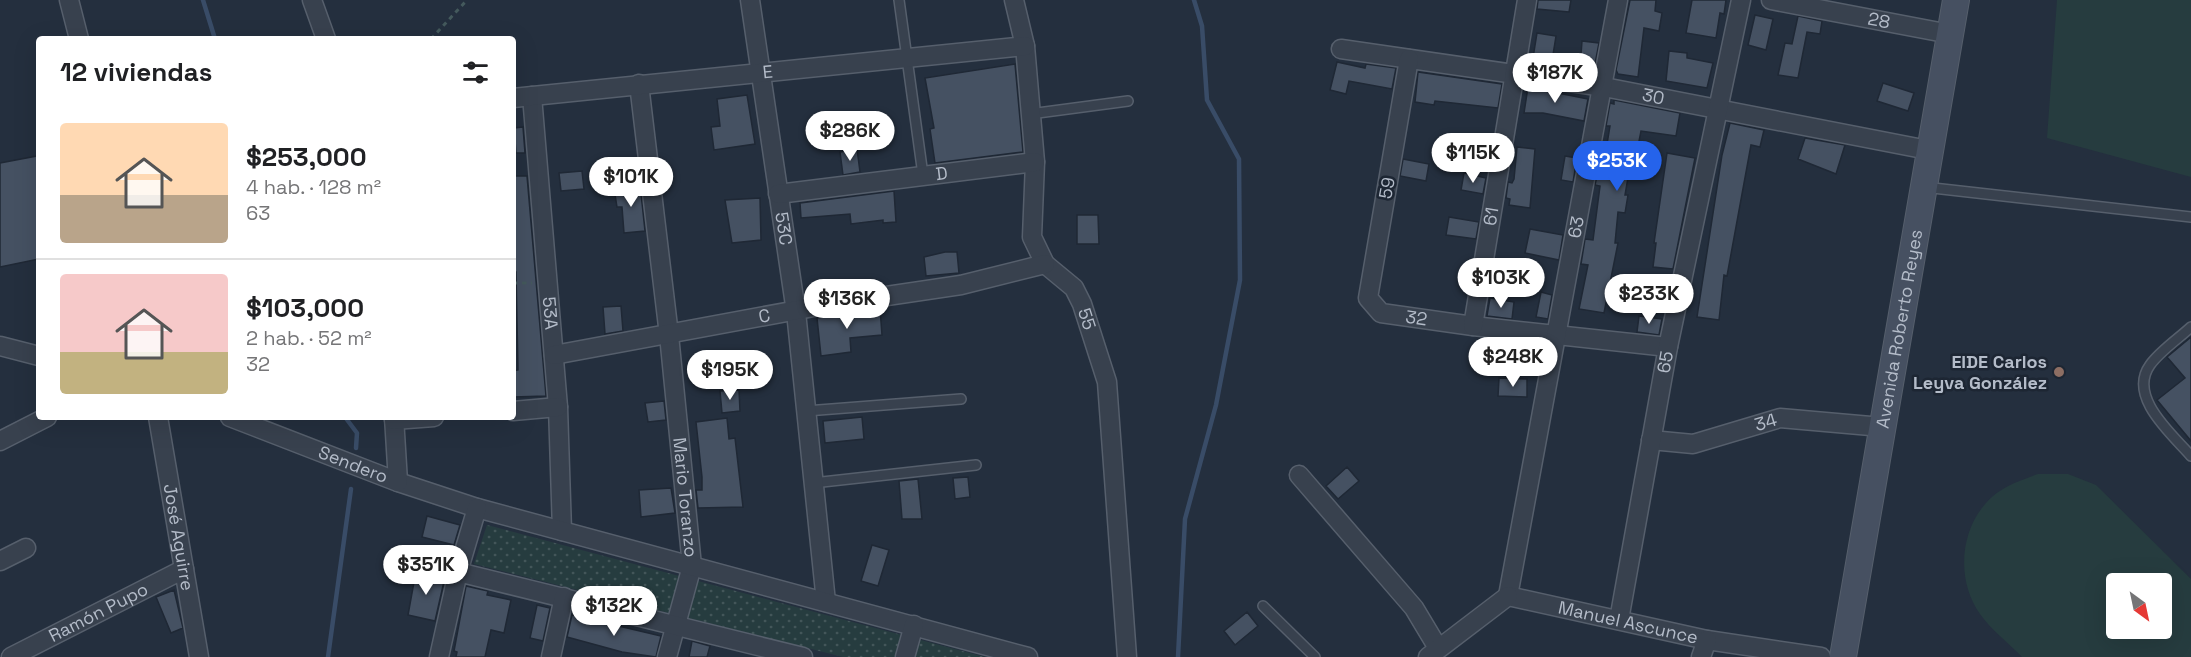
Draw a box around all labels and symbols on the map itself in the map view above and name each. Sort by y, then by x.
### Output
street label: 28 [1866,7,1892,33]
pin: $187K [1513,53,1597,104]
street label: E [761,60,774,84]
street label: 30 [1640,83,1667,110]
pin: $286K [808,111,892,162]
pin: $115K [1431,133,1515,184]
pin: $253K [1575,141,1659,192]
pin: $101K [589,157,673,208]
street label: D [934,161,949,185]
street label: 59 [1373,175,1400,201]
street label: 61 [1478,205,1504,227]
street label: 53C [770,210,798,247]
street label: 63 [1562,214,1589,240]
street label: Avenida Roberto Reyes [1871,227,1927,430]
pin: $103K [1459,258,1543,309]
pin: $233K [1607,274,1691,325]
pin: $136K [805,279,889,330]
street label: 53A [538,296,563,331]
street label: C [757,303,772,328]
street label: 55 [1073,305,1102,333]
street label: 32 [1404,305,1429,330]
pin: $248K [1471,337,1555,388]
street label: 65 [1652,349,1678,375]
pin: $195K [688,350,772,401]
place label: EIDE Carlos Leyva González [1913,350,2047,394]
marker: EIDE Carlos Leyva González [2052,365,2066,379]
street label: 34 [1752,408,1779,436]
street label: Mario Toranzo [668,436,703,558]
street label: Sendero [315,440,391,488]
street label: José Aguirre [159,482,199,592]
pin: $351K [384,545,468,596]
north arrow [2106,573,2172,639]
street label: Ramón Pupo [45,577,152,647]
pin: $132K [572,586,656,637]
street label: Manuel Ascunce [1556,595,1700,649]

